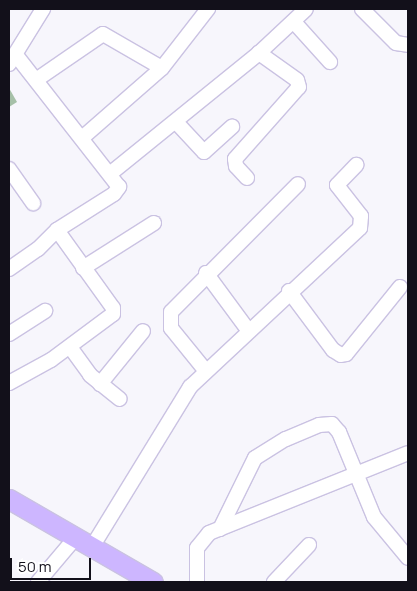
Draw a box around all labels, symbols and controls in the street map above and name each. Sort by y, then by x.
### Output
scale bar [12,548,94,580]
text: 50 m [18,556,52,577]

